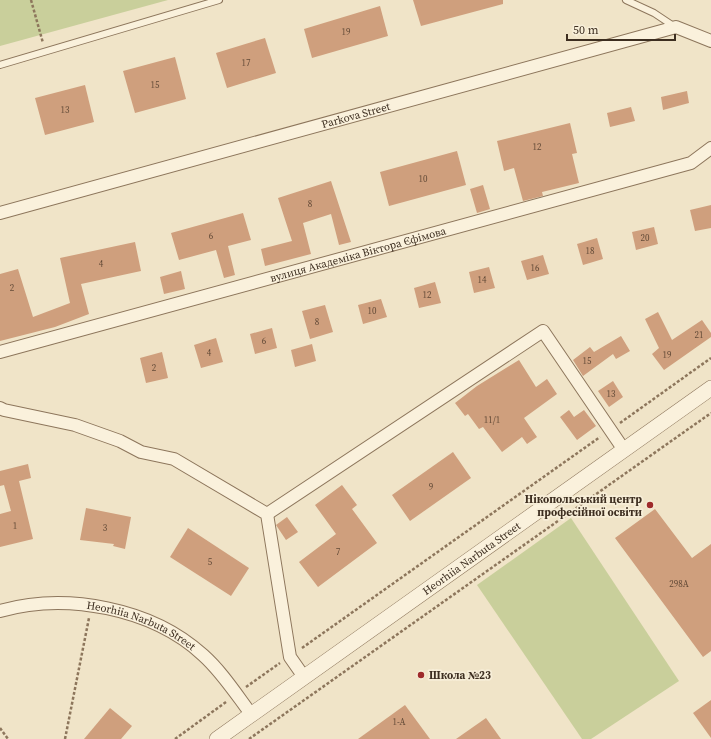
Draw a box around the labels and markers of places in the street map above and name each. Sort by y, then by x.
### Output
place label: Нікопольський центр професійної освіти [525,492,642,520]
marker: Нікопольський центр професійної освіти [645,500,655,510]
place label: Школа №23 [429,668,491,683]
marker: Школа №23 [416,670,426,680]

